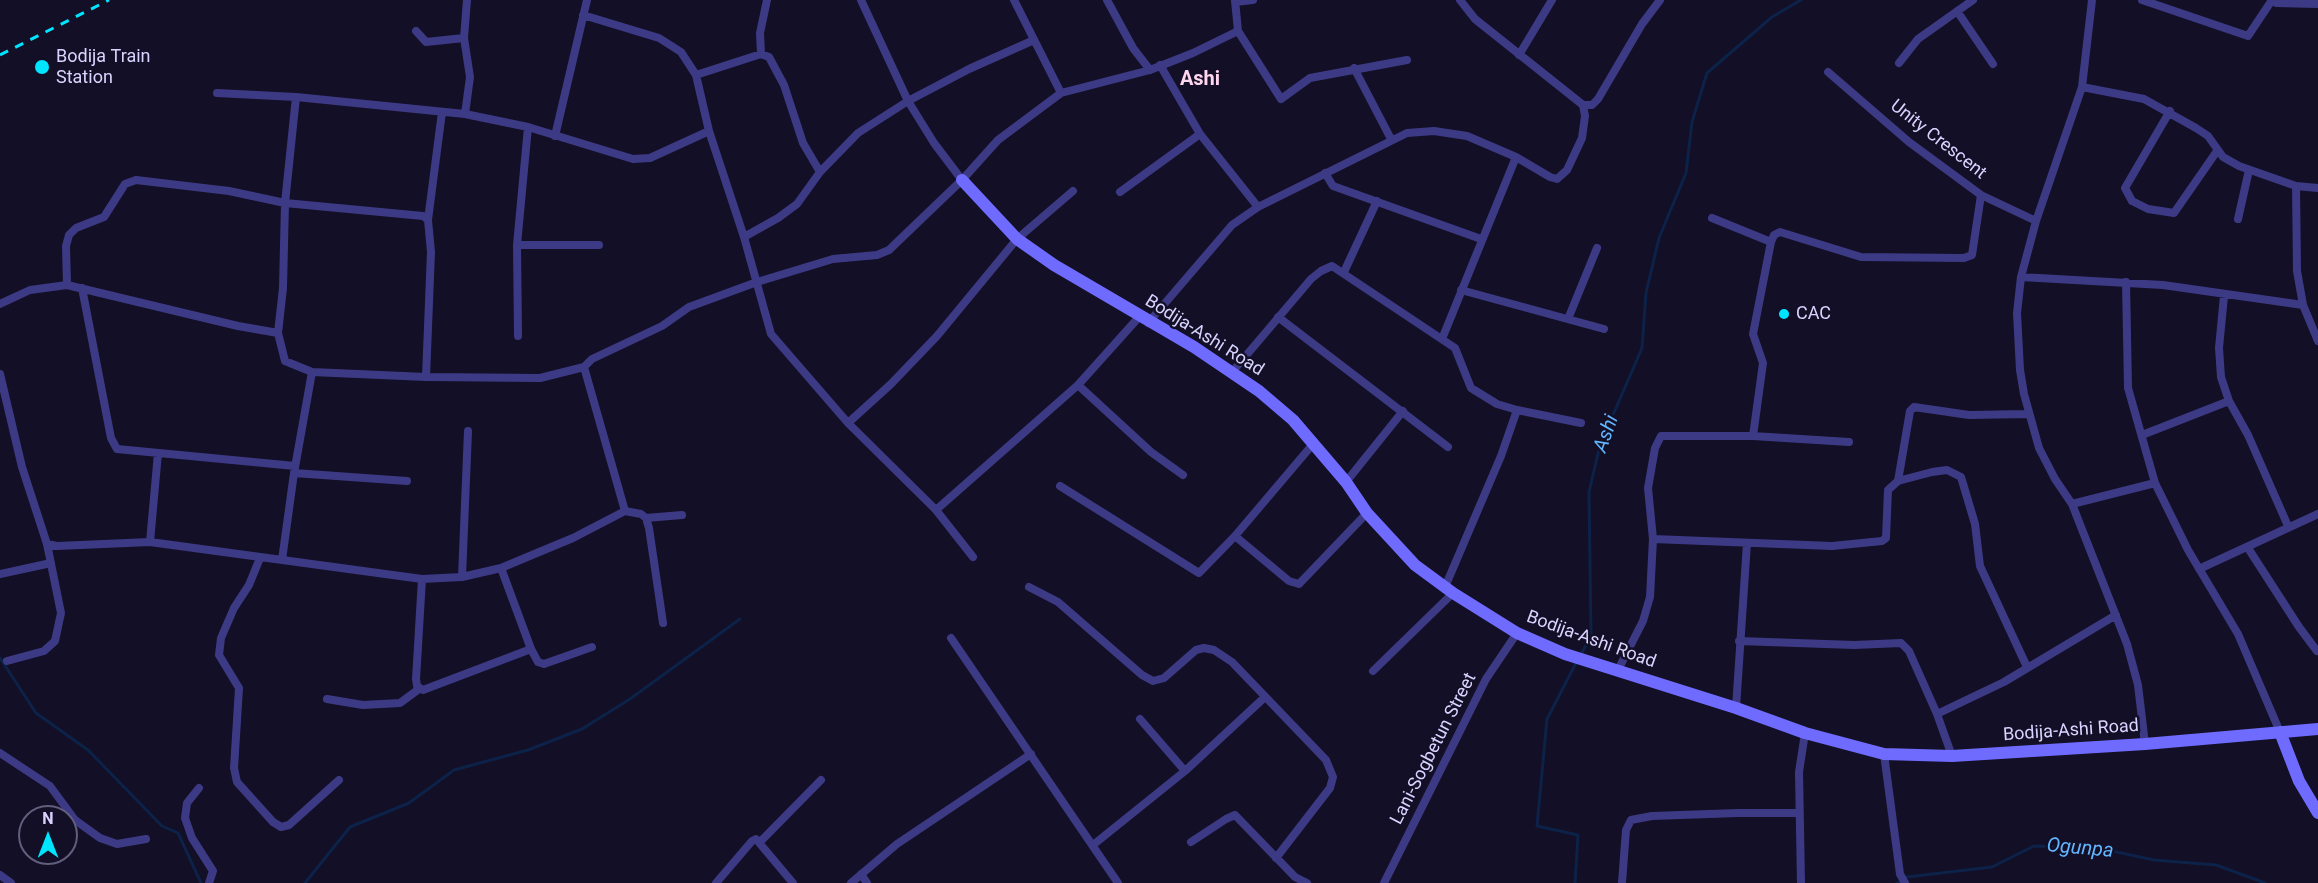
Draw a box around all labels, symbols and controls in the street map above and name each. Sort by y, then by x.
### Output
place label: Bodija Train Station [56,46,151,88]
marker: Bodija Train Station [33,58,51,76]
district label: Ashi [1180,68,1220,92]
street label: Unity Crescent [1886,96,1990,184]
street label: Bodija-Ashi Road [1141,291,1267,381]
place label: CAC [1796,303,1831,325]
marker: CAC [1777,307,1791,321]
water label: Ashi [1589,412,1625,456]
street label: Bodija-Ashi Road [1523,607,1659,673]
street label: Lani-Sogbetun Street [1386,670,1482,828]
street label: Bodija-Ashi Road [2002,715,2140,747]
north arrow [18,805,78,865]
text: N [42,809,54,828]
water label: Ogunpa [2046,834,2114,864]

